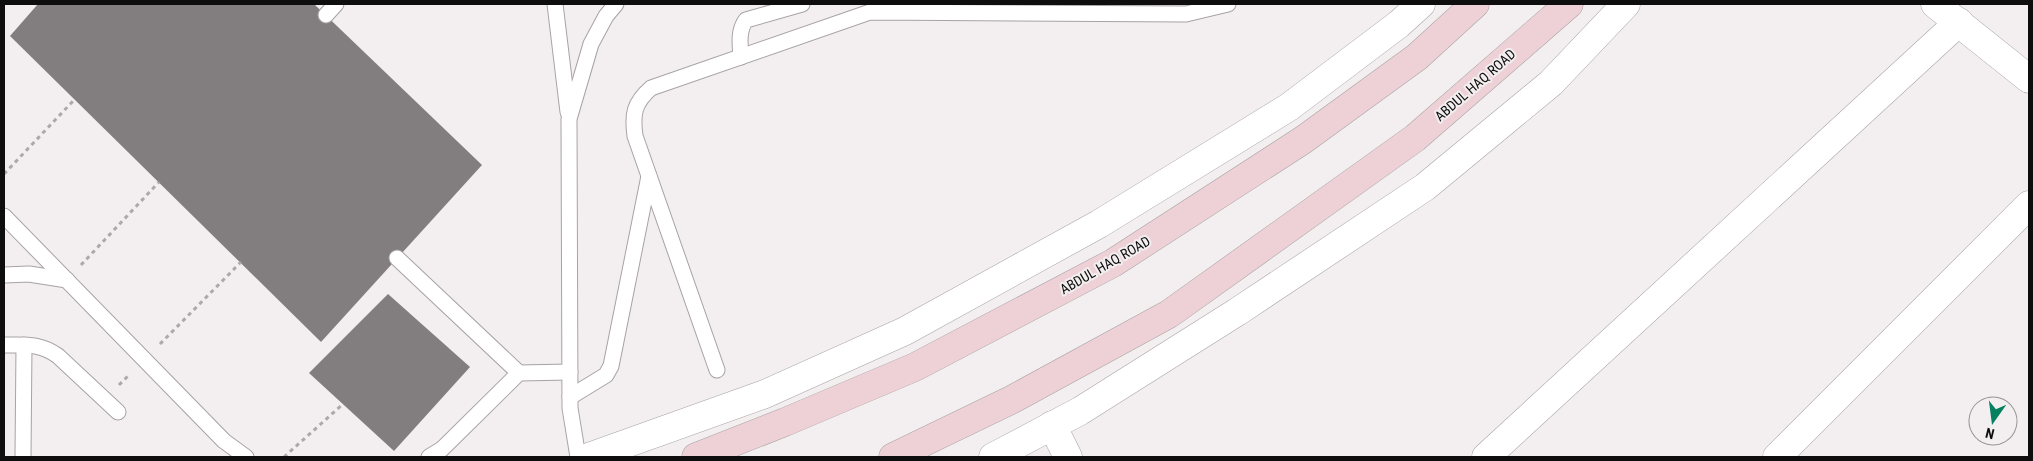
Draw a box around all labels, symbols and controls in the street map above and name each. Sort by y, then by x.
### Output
street label: ABDUL HAQ ROAD [1431,46,1519,124]
street label: ABDUL HAQ ROAD [1057,233,1153,297]
north arrow [1968,396,2018,446]
text: N [1984,425,1996,442]

